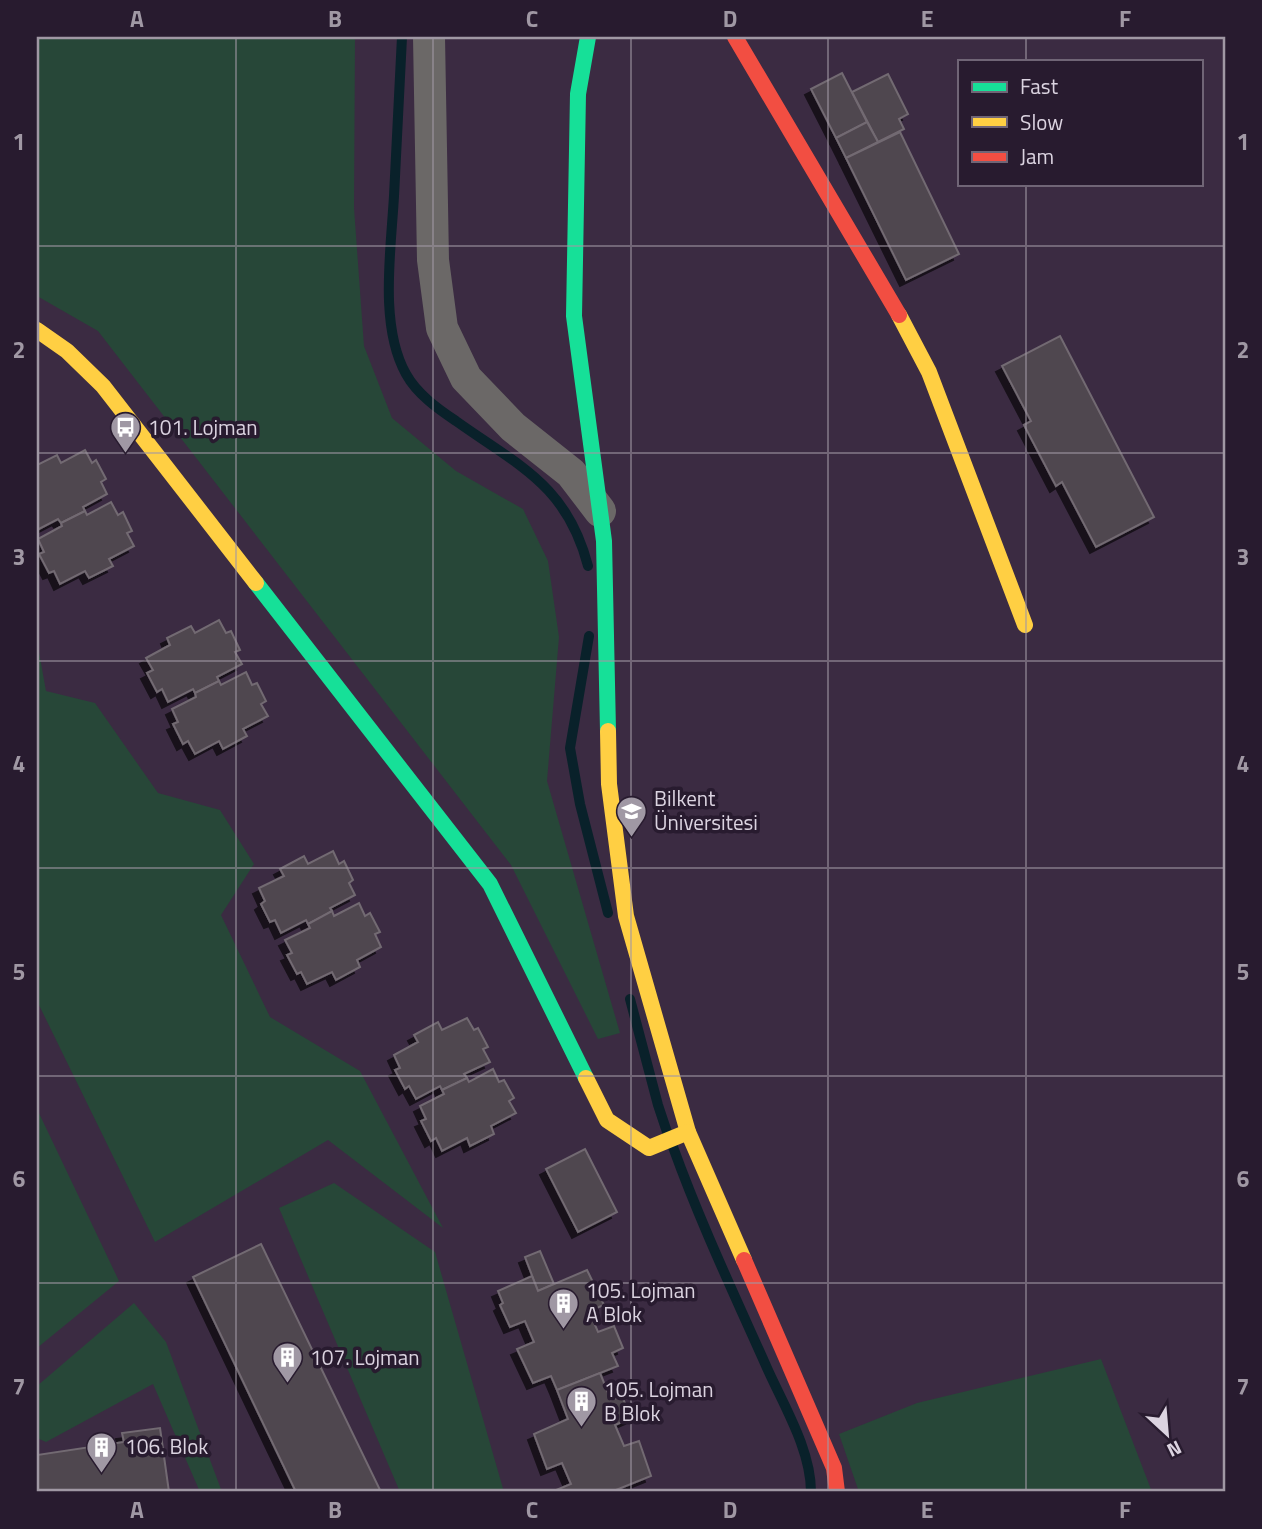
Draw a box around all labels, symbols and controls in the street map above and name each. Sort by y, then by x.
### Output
text: A [130,1,144,36]
text: B [328,1,342,36]
text: C [526,1,538,36]
text: D [723,1,737,36]
text: E [921,1,933,36]
text: F [1119,1,1131,36]
legend [958,60,1202,186]
text: Fast [1020,70,1059,102]
text: Slow [1020,106,1063,138]
text: 1 [13,124,25,159]
text: 1 [1237,124,1249,159]
text: Jam [1020,140,1054,172]
text: 2 [13,332,25,367]
text: 2 [1237,332,1249,367]
bus stop icon: 101. Lojman [108,411,142,455]
place label: 101. Lojman [148,411,257,443]
text: 3 [13,539,25,574]
text: 3 [1237,539,1249,574]
text: 4 [13,746,25,781]
text: 4 [1237,746,1249,781]
place label: Bilkent Üniversitesi [654,782,758,838]
school or university icon: Bilkent Üniversitesi [614,794,648,838]
text: 5 [13,954,25,989]
text: 5 [1237,954,1249,989]
text: 6 [13,1161,26,1196]
text: 6 [1237,1161,1250,1196]
place label: 105. Lojman A Blok [586,1274,695,1330]
building icon: 105. Lojman A Blok [546,1286,580,1330]
building icon: 107. Lojman [270,1341,304,1385]
place label: 107. Lojman [310,1341,419,1373]
text: 7 [13,1369,25,1404]
text: 7 [1237,1369,1249,1404]
place label: 105. Lojman B Blok [604,1373,713,1429]
building icon: 105. Lojman B Blok [564,1385,598,1429]
north arrow [1132,1400,1202,1470]
building icon: 106. Blok [85,1430,119,1474]
place label: 106. Blok [125,1430,208,1462]
text: N [1162,1434,1187,1466]
text: A [130,1492,144,1527]
text: B [328,1492,342,1527]
text: C [526,1492,538,1527]
text: D [723,1492,737,1527]
text: E [921,1492,933,1527]
text: F [1119,1492,1131,1527]

